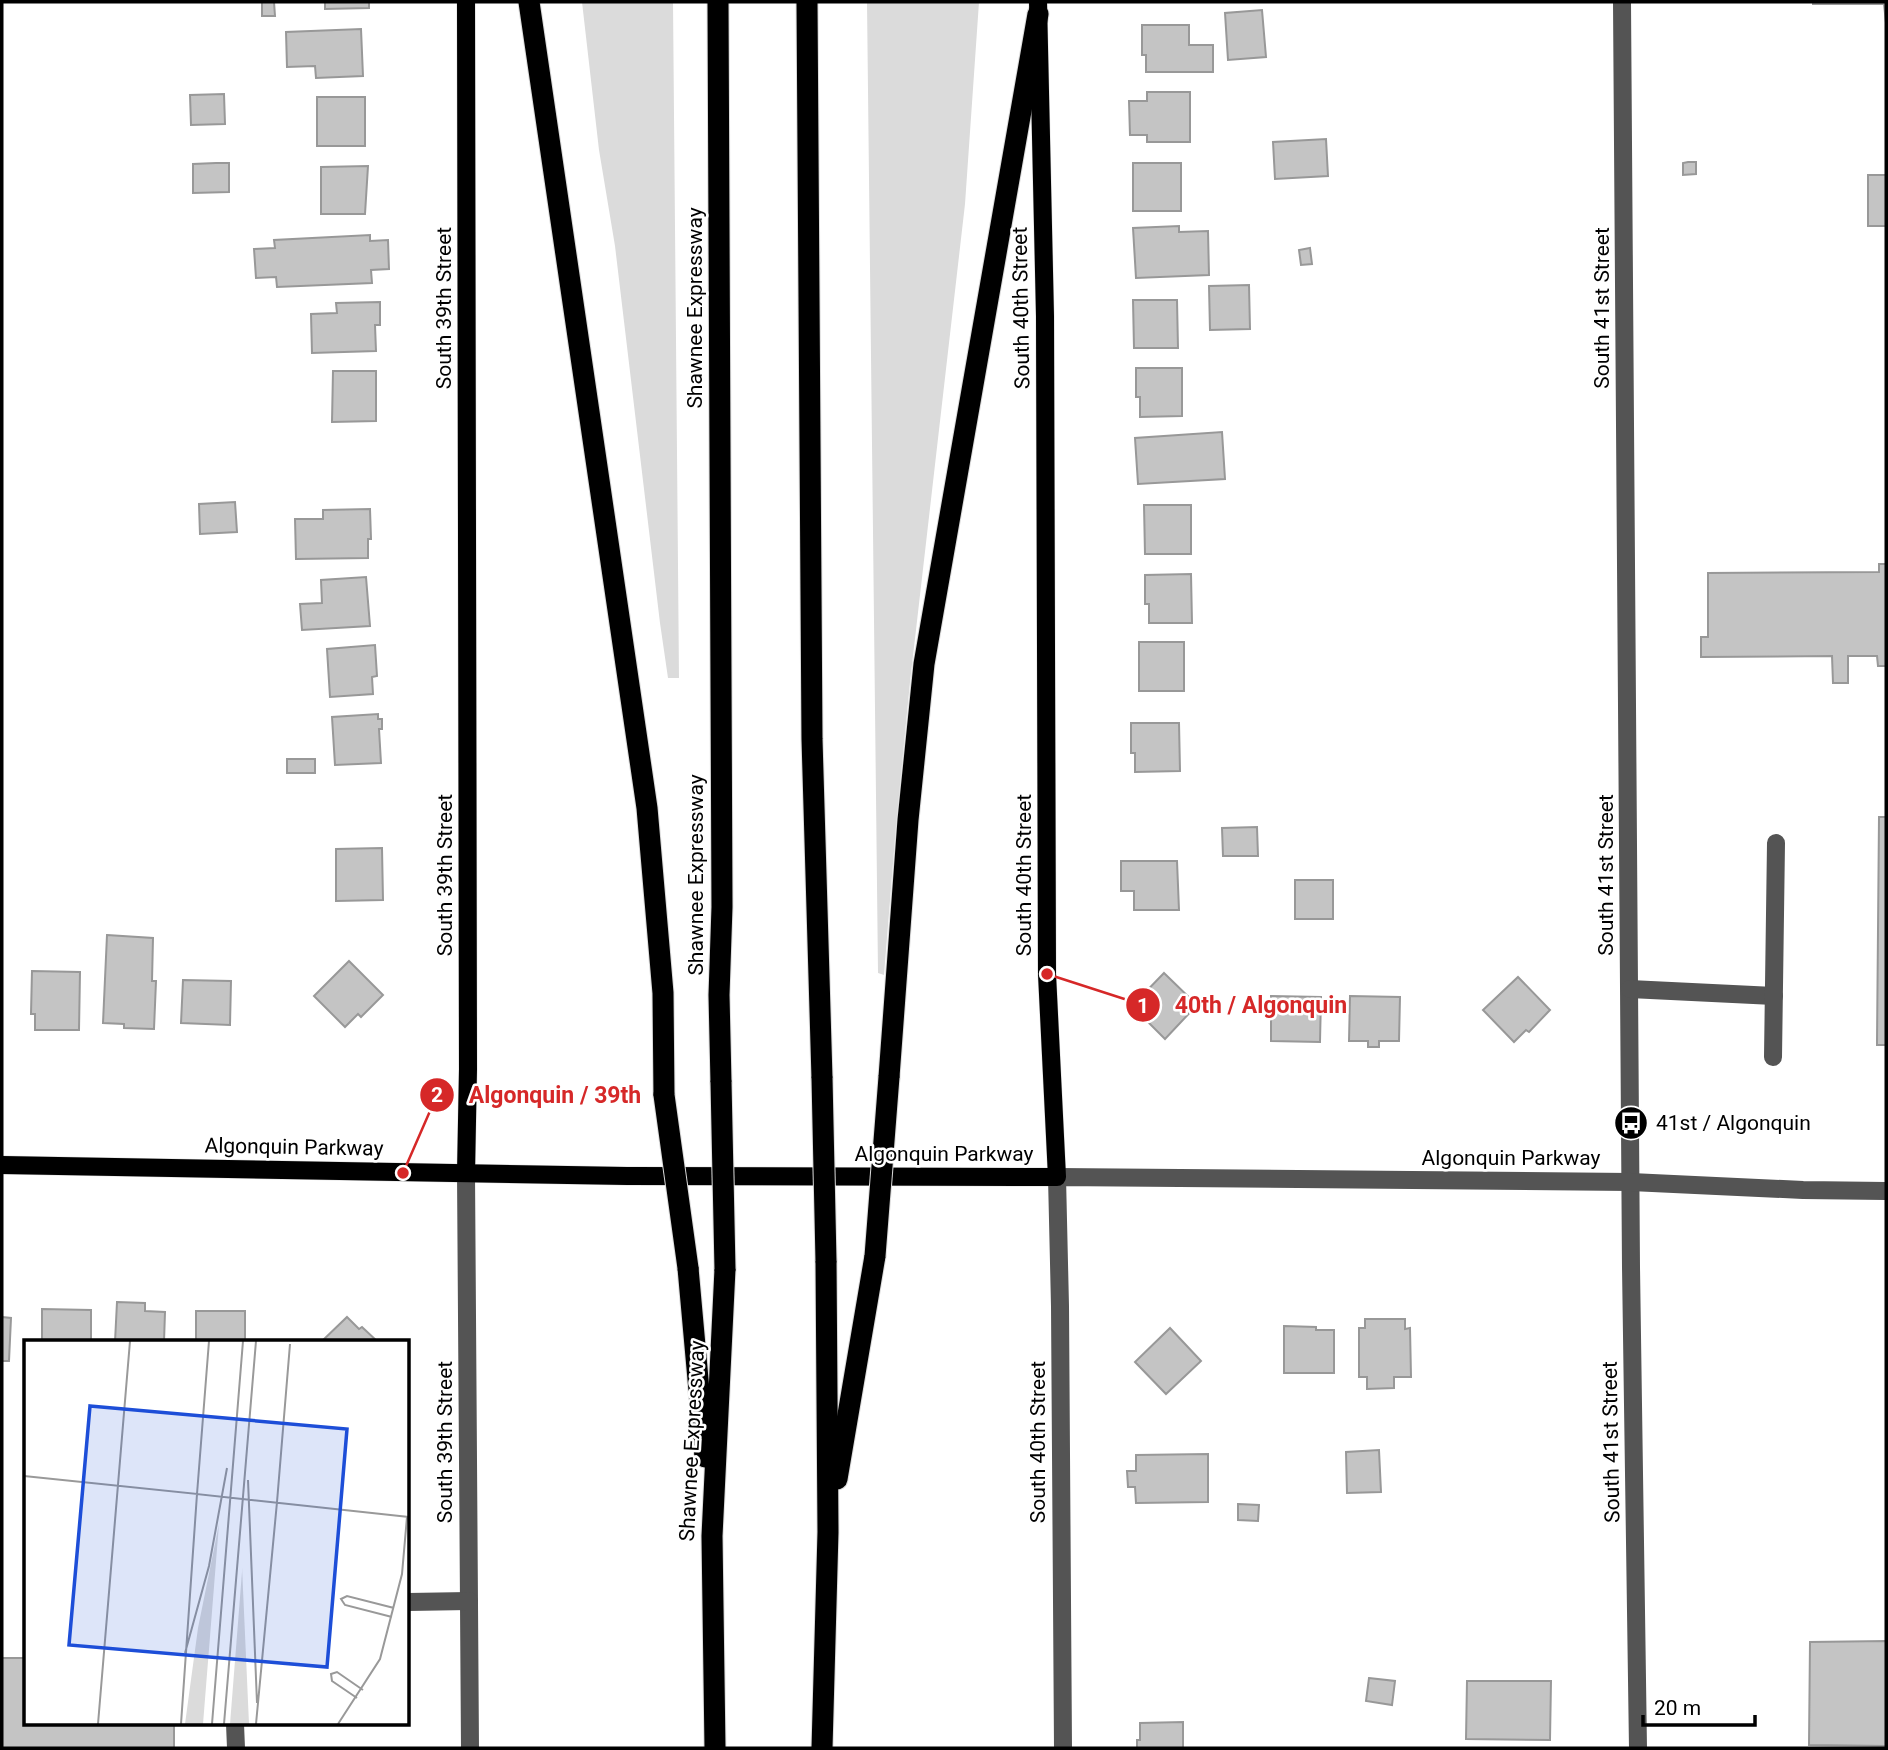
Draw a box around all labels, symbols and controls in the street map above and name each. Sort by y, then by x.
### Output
street label: Shawnee Expressway [683,207,707,409]
street label: South 39th Street [432,227,456,389]
street label: South 40th Street [1008,227,1034,389]
street label: South 41st Street [1590,227,1614,389]
street label: Shawnee Expressway [684,774,708,976]
street label: South 39th Street [433,794,457,956]
street label: South 40th Street [1012,794,1036,956]
street label: South 41st Street [1594,794,1618,956]
callout: 40th / Algonquin [1126,983,1361,1027]
text: 40th / Algonquin [1175,992,1347,1019]
text: 1 [1137,994,1149,1018]
callout: Algonquin / 39th [420,1073,655,1117]
text: Algonquin / 39th [469,1082,641,1109]
text: 2 [431,1083,443,1107]
bus stop icon: 41st / Algonquin [1612,1104,1650,1142]
place label: 41st / Algonquin [1656,1111,1811,1135]
street label: Algonquin Parkway [204,1133,384,1161]
street label: Algonquin Parkway [855,1142,1034,1166]
street label: Algonquin Parkway [1422,1146,1601,1170]
inset map [24,1340,410,1726]
street label: Shawnee Expressway [675,1340,709,1542]
street label: South 39th Street [433,1361,457,1523]
street label: South 40th Street [1026,1361,1050,1523]
street label: South 41st Street [1598,1361,1624,1523]
scale bar [1643,1684,1755,1728]
text: 20 m [1654,1696,1701,1720]

